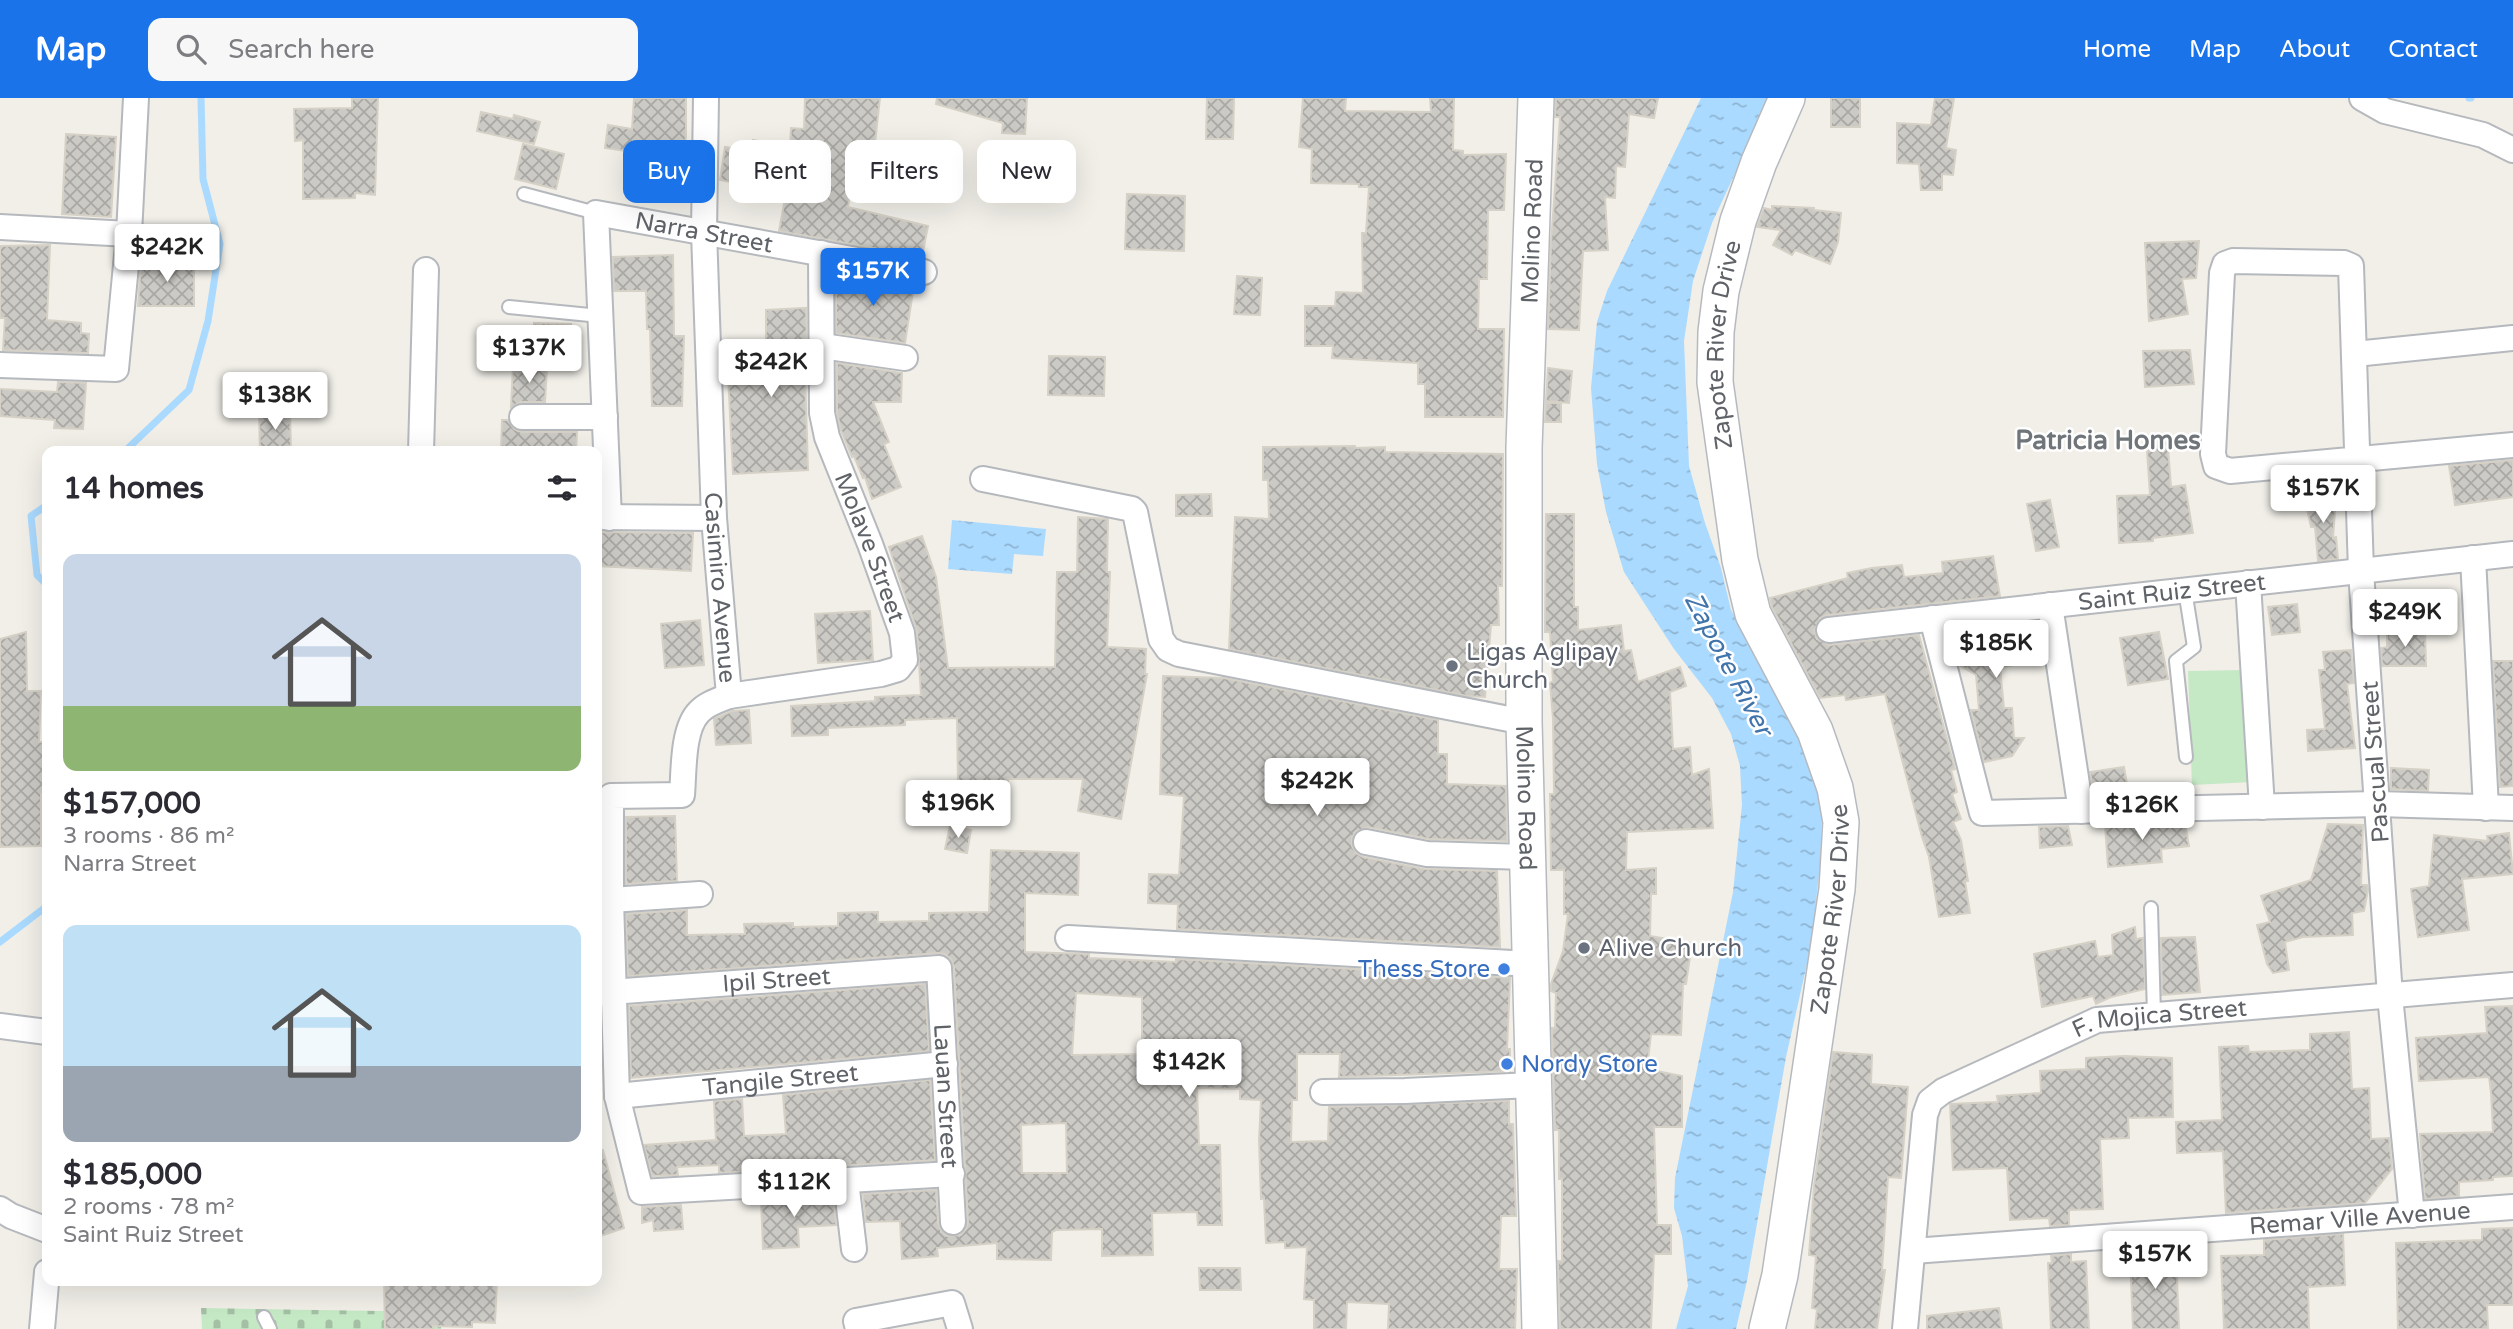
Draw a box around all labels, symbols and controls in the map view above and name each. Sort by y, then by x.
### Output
search box [148,18,638,81]
text: Map [35,30,106,69]
icon: search [172,30,210,68]
text: Search here [228,34,374,65]
text: Home [2083,35,2151,64]
text: Map [2189,35,2241,64]
text: About [2279,35,2350,64]
text: Contact [2388,35,2478,64]
chip: Buy [623,140,715,203]
chip: Rent [729,140,831,203]
chip: Filters [845,140,963,203]
chip: New [977,140,1076,203]
street label: Molino Road [1515,158,1550,304]
street label: Narra Street [633,206,775,260]
pin: $242K [118,225,216,284]
text: $242K [131,233,203,261]
street label: Zapote River Drive [1701,237,1748,451]
pin: $157K [824,248,922,308]
text: $157K [837,257,909,285]
pin: $137K [480,326,578,385]
text: $137K [493,334,565,362]
pin: $242K [722,340,820,399]
text: $242K [735,348,807,376]
pin: $138K [226,372,324,432]
text: $138K [239,381,311,409]
district label: Patricia Homes [2015,425,2201,456]
pin: $157K [2274,466,2372,525]
icon: filters [543,469,581,507]
street label: Molave Street [828,469,911,626]
text: 14 homes [63,470,204,507]
text: $157K [2287,474,2359,502]
street label: Casimiro Avenue [698,492,742,684]
street label: Saint Ruiz Street [2077,568,2267,617]
water label: Zapote River [1678,587,1781,744]
pin: $249K [2356,589,2454,649]
text: $249K [2369,598,2441,626]
icon: home [259,599,385,725]
pin: $185K [1947,620,2045,680]
text: $185K [1960,629,2032,657]
place label: Ligas Aglipay Church [1466,638,1618,695]
marker: Ligas Aglipay Church [1444,658,1460,674]
street label: Pascual Street [2355,680,2396,844]
street label: Molino Road [1509,725,1542,871]
pin: $242K [1268,758,1366,818]
text: $242K [1281,767,1353,795]
pin: $196K [909,780,1007,840]
pin: $126K [2093,782,2191,842]
text: $157,000 [63,785,201,822]
text: $196K [922,789,994,817]
text: $126K [2106,791,2178,819]
street label: Zapote River Drive [1805,802,1856,1016]
text: 3 rooms · 86 m² [63,822,234,850]
text: Narra Street [63,850,197,878]
place label: Alive Church [1598,934,1742,963]
marker: Alive Church [1576,940,1592,956]
place label: Thess Store [1358,955,1490,984]
marker: Thess Store [1496,961,1512,977]
street label: Ipil Street [721,962,832,999]
icon: home [259,970,385,1096]
street label: F. Mojica Street [2068,993,2248,1044]
street label: Lauan Street [927,1023,964,1169]
pin: $142K [1140,1040,1238,1099]
text: $142K [1153,1048,1225,1076]
place label: Nordy Store [1521,1050,1658,1079]
marker: Nordy Store [1499,1056,1515,1072]
street label: Tangile Street [701,1059,860,1103]
text: $185,000 [63,1156,202,1193]
pin: $112K [745,1160,843,1219]
text: $112K [758,1168,830,1196]
text: 2 rooms · 78 m² [63,1193,234,1221]
street label: Remar Ville Avenue [2248,1196,2472,1241]
text: Saint Ruiz Street [63,1221,244,1249]
pin: $157K [2106,1232,2204,1291]
text: $157K [2119,1240,2191,1268]

